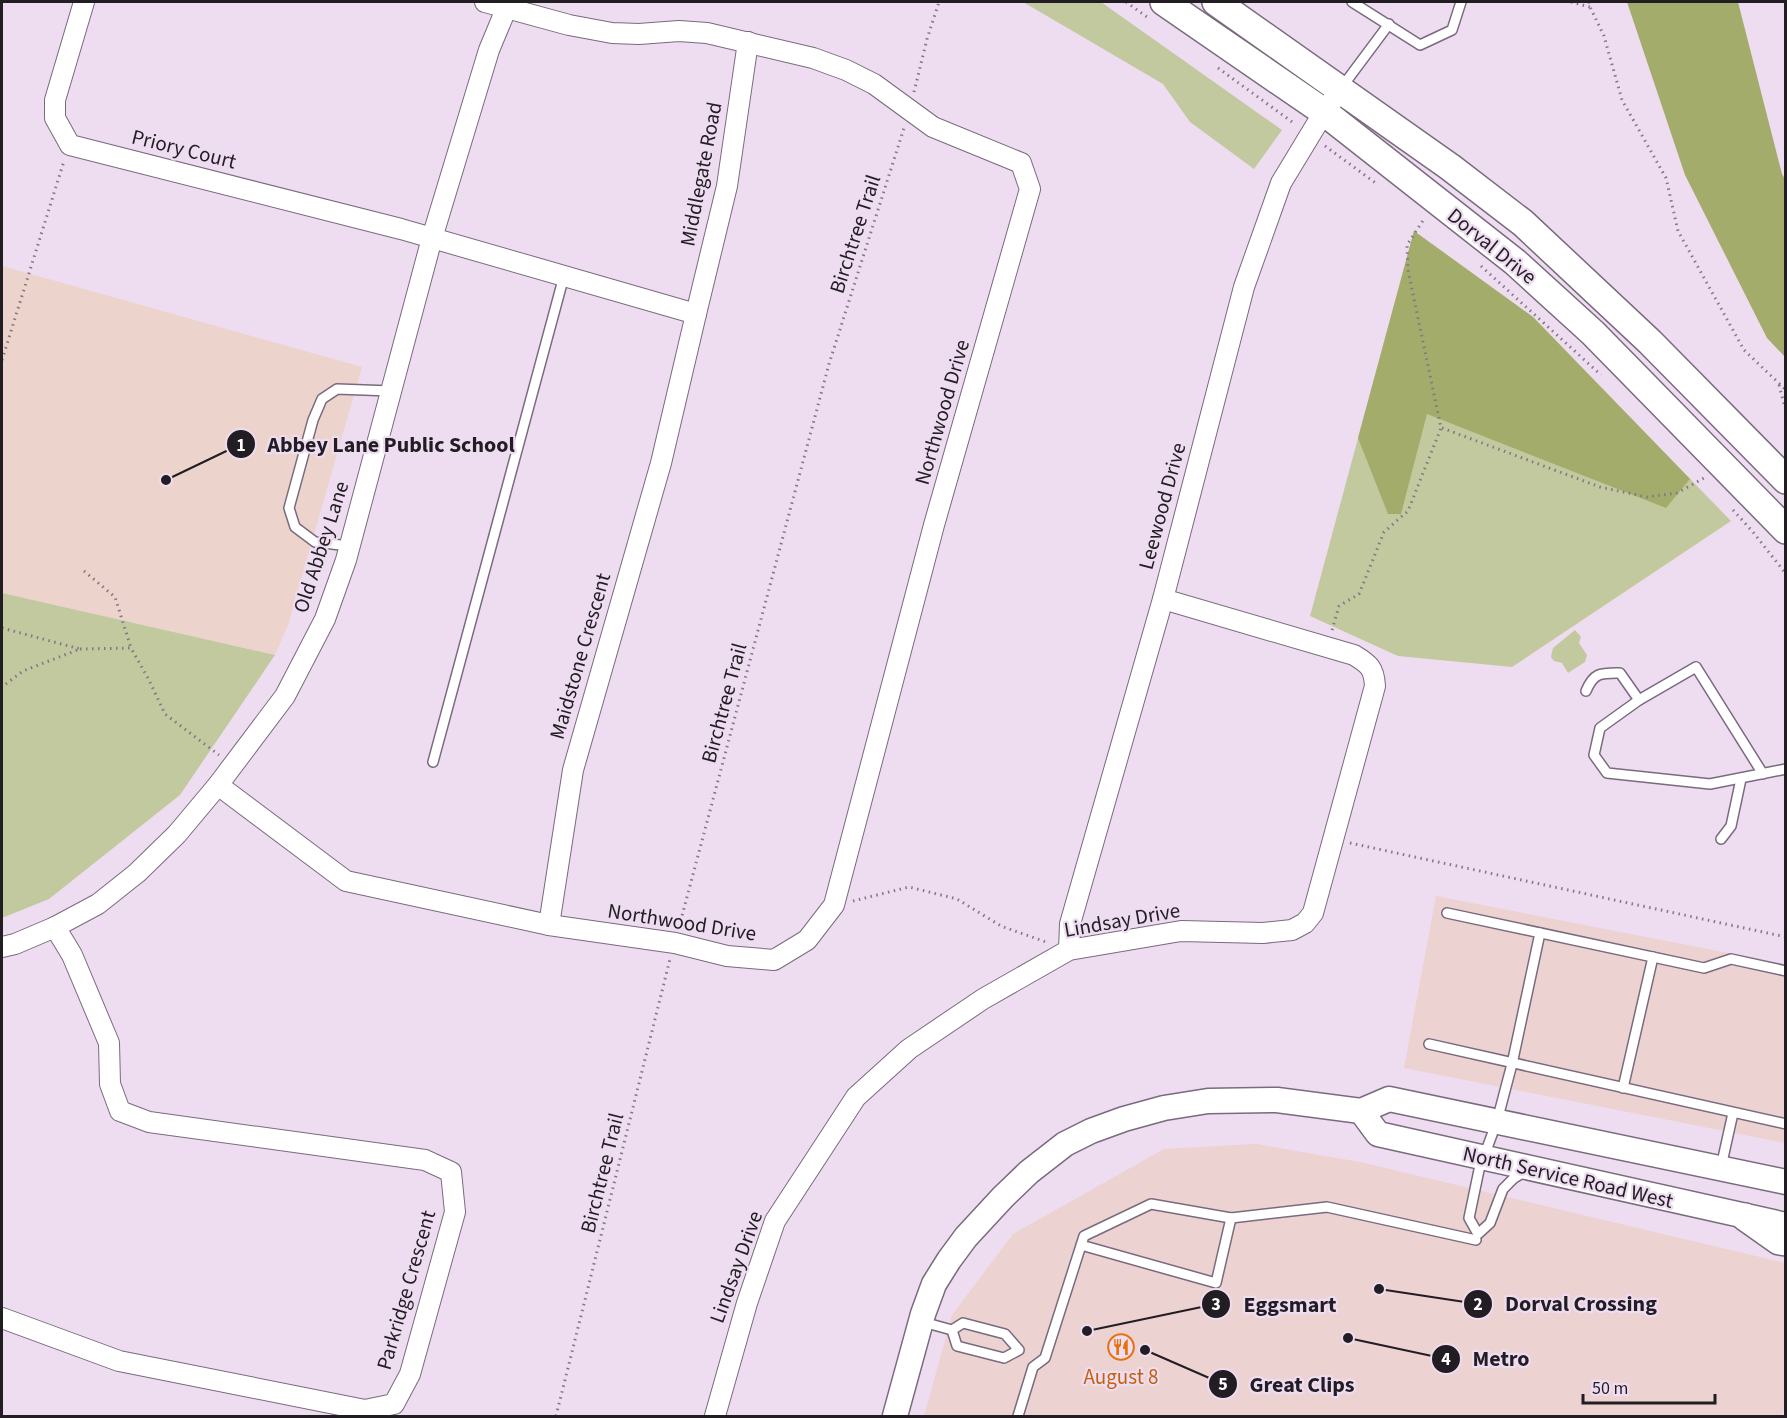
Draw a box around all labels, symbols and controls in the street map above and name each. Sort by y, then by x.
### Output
street label: Middlegate Road [672,99,730,249]
street label: Priory Court [129,122,239,176]
street label: Birchtree Trail [822,171,888,297]
street label: Dorval Drive [1441,201,1543,291]
street label: Northwood Drive [907,336,977,488]
callout: Abbey Lane Public School [226,424,527,464]
text: Abbey Lane Public School [266,429,515,461]
text: 1 [236,433,246,458]
street label: Leewood Drive [1131,439,1193,573]
street label: Old Abbey Lane [286,477,356,617]
street label: Maidstone Crescent [542,569,618,743]
street label: Birchtree Trail [694,640,754,766]
street label: Northwood Drive [606,895,758,949]
street label: Lindsay Drive [1062,895,1182,945]
street label: Birchtree Trail [573,1110,631,1236]
street label: North Service Road West [1460,1138,1676,1216]
street label: Parkridge Crescent [369,1207,443,1373]
street label: Lindsay Drive [702,1207,770,1327]
callout: Eggsmart [1201,1284,1348,1324]
callout: Dorval Crossing [1463,1284,1669,1324]
text: Dorval Crossing [1505,1288,1657,1320]
text: Eggsmart [1244,1289,1337,1321]
text: 3 [1211,1292,1221,1317]
text: 2 [1473,1292,1483,1317]
restaurant icon: August 8 [1106,1332,1136,1362]
callout: Metro [1431,1339,1542,1379]
text: Metro [1472,1343,1530,1375]
text: 4 [1441,1347,1451,1372]
place label: August 8 [1084,1362,1158,1392]
callout: Great Clips [1208,1364,1367,1404]
scale bar [1583,1367,1715,1405]
text: Great Clips [1249,1369,1355,1401]
text: 5 [1218,1372,1228,1397]
text: 50 m [1592,1376,1628,1401]

